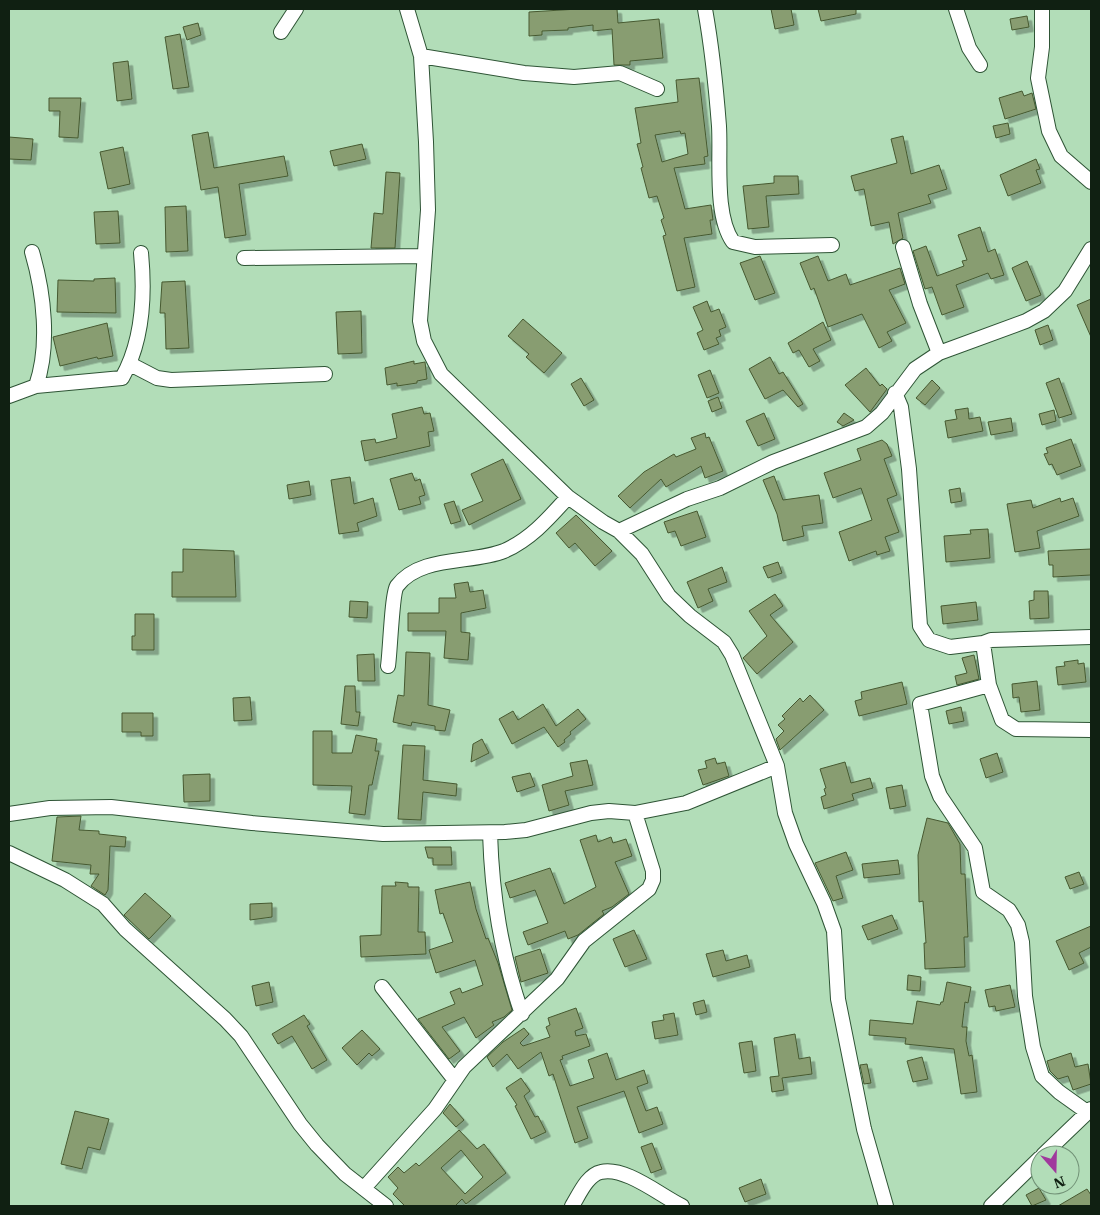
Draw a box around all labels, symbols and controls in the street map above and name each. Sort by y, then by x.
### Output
north arrow [1030,1145,1080,1195]
text: N [1051,1172,1068,1193]

